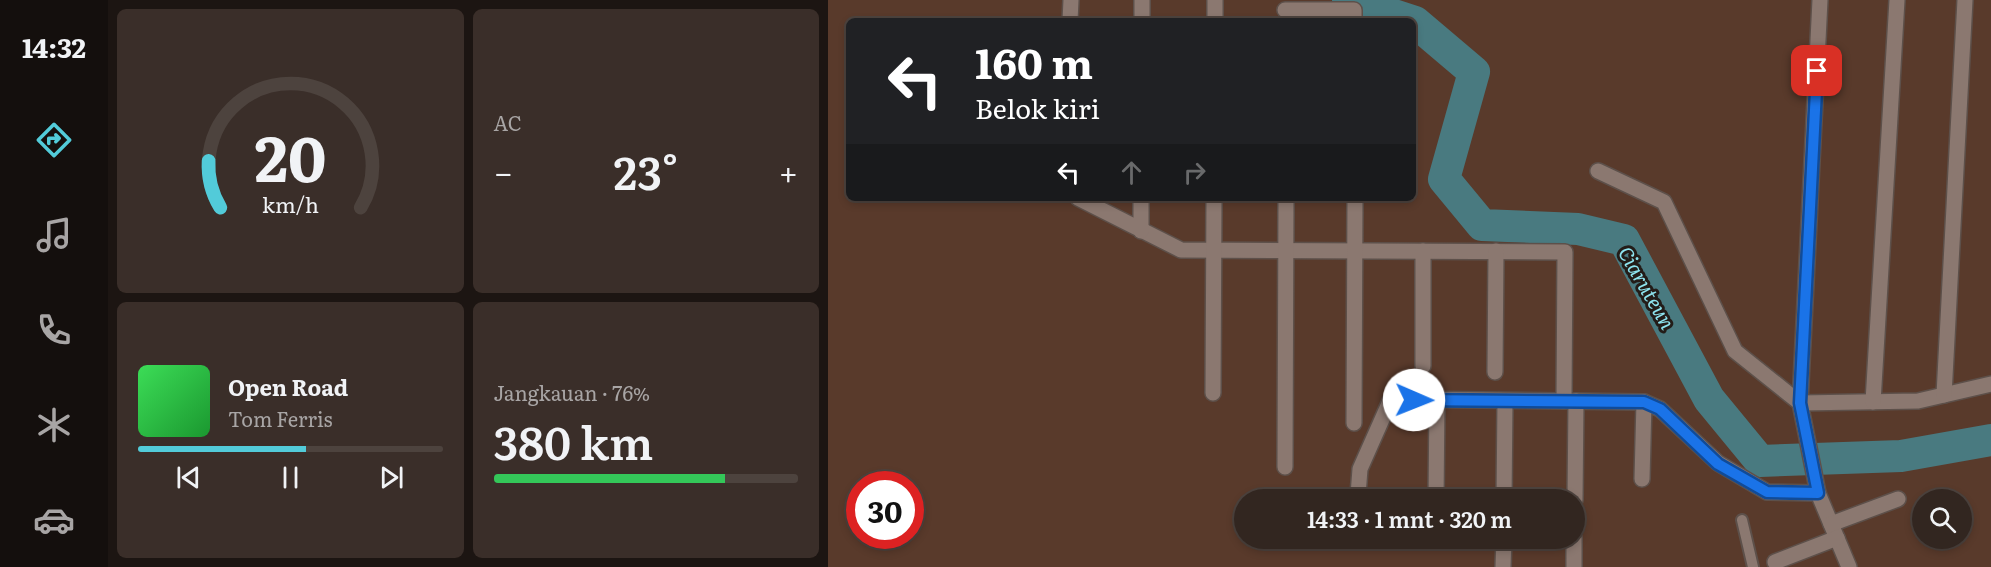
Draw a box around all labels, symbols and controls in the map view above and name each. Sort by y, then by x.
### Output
text: 14:32 [22,26,86,66]
text: 160 m [975,30,1093,92]
icon: left [876,42,954,120]
pin [1791,45,1842,96]
icon: arrive [1800,54,1833,87]
text: Belok kiri [975,87,1100,127]
text: AC [494,107,522,137]
text: 20 [254,109,326,201]
icon: directions [33,119,75,161]
text: 23° [614,137,678,204]
text: − [494,146,513,195]
text: + [779,146,798,195]
icon: left [1052,156,1085,189]
icon: ahead [1115,156,1148,189]
icon: right [1178,156,1211,189]
text: km/h [262,188,319,220]
icon: music [33,214,75,256]
water label: Ciaruteun [1612,240,1684,334]
icon: phone [33,309,75,351]
position arrow [1382,368,1446,432]
text: Open Road [228,370,348,403]
text: Jangkauan · 76% [494,377,650,407]
text: Tom Ferris [228,403,333,433]
icon: climate [33,404,75,446]
text: 380 km [494,407,653,474]
icon: previous [172,461,205,494]
icon: pause [274,461,307,494]
icon: next [375,461,408,494]
speed limit sign: 30 [846,471,924,549]
map controls [1912,489,1972,549]
button: search [1912,489,1972,549]
icon: car [33,499,75,541]
text: 14:33 · 1 mnt · 320 m [1307,502,1512,535]

